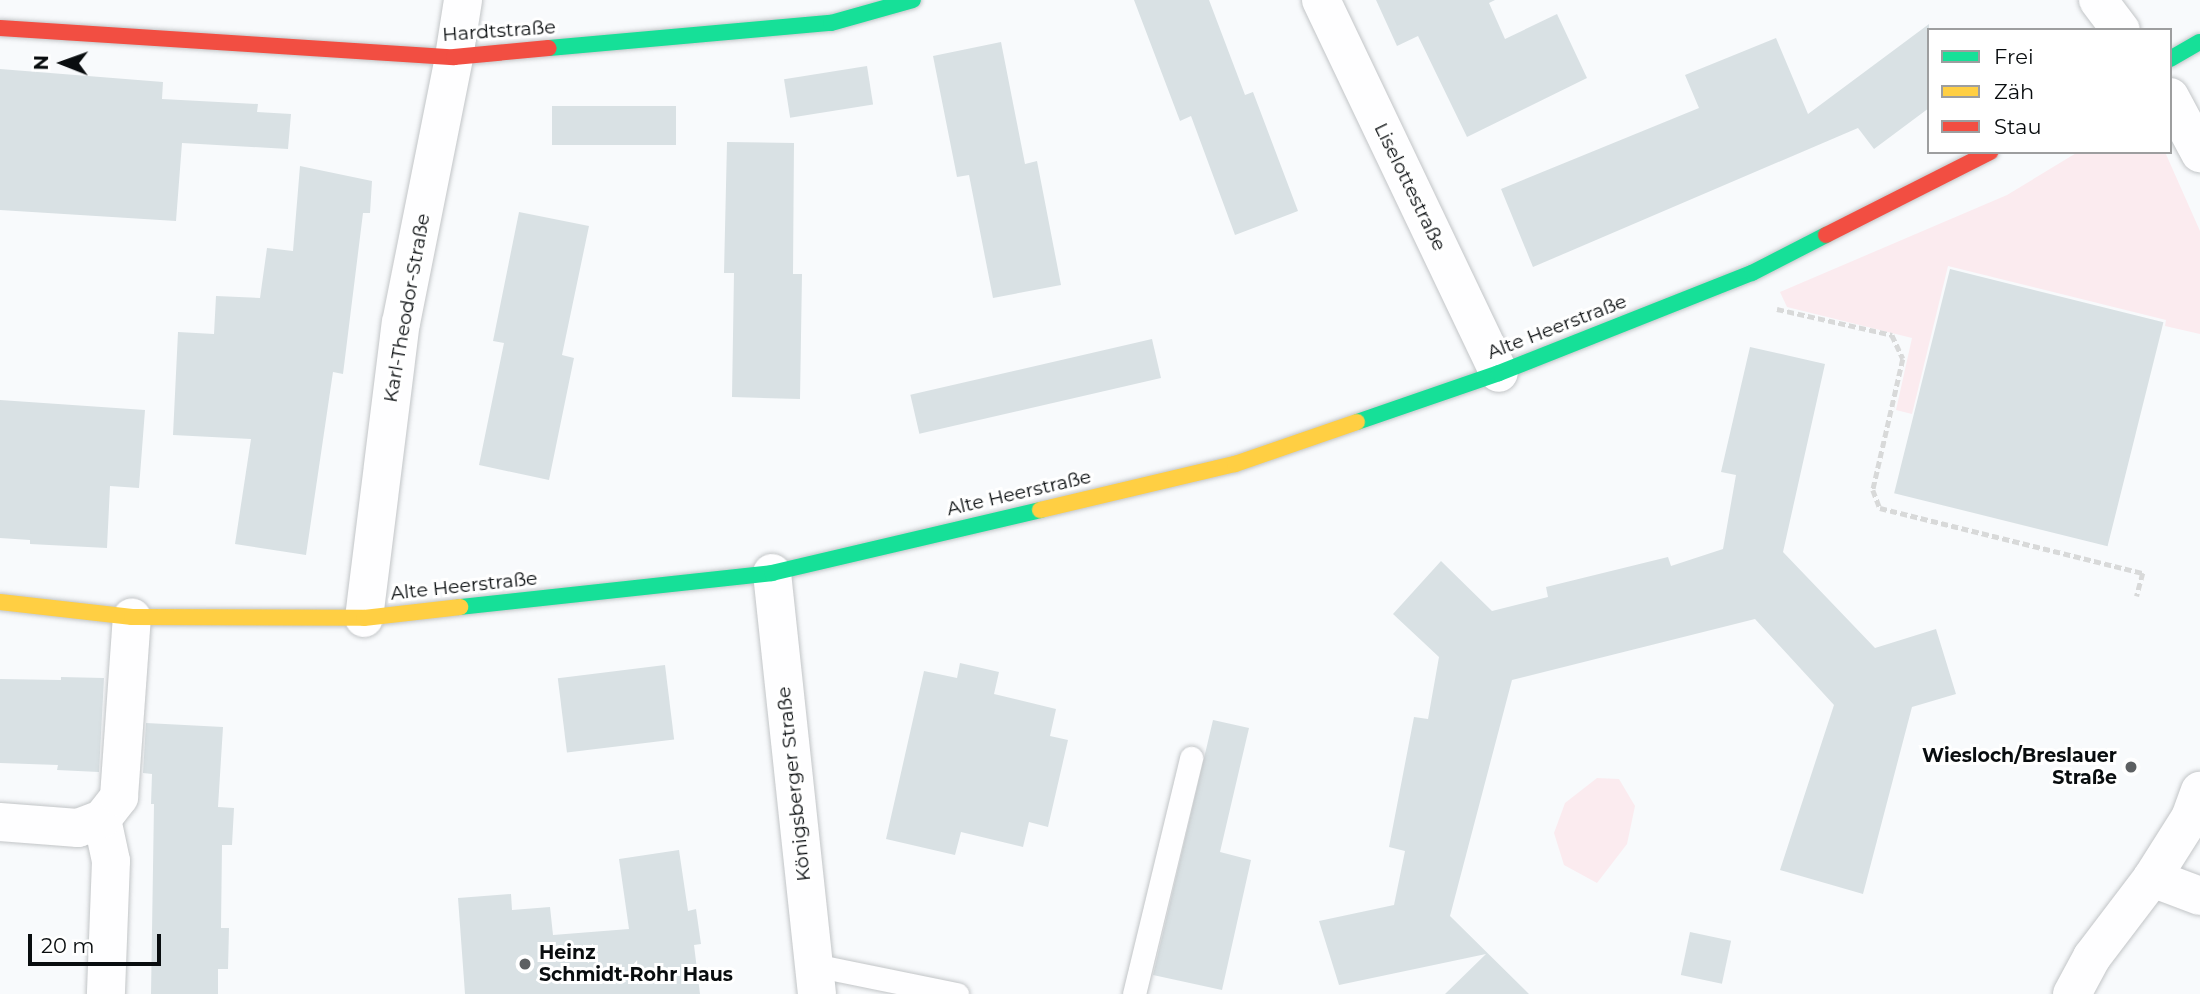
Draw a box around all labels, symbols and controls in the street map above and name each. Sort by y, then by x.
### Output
street label: Hardtstraße [442,16,556,46]
north arrow [28,28,98,98]
legend [1927,28,2172,154]
text: Frei [1994,44,2034,69]
text: N [30,55,53,71]
text: Zäh [1994,79,2034,104]
text: Stau [1994,114,2042,139]
street label: Liselottestraße [1369,119,1451,255]
street label: Karl-Theodor-Straße [379,212,435,404]
street label: Alte Heerstraße [1484,290,1630,364]
street label: Alte Heerstraße [945,465,1093,521]
street label: Alte Heerstraße [389,567,539,605]
street label: Königsberger Straße [772,686,816,882]
place label: Wiesloch/Breslauer Straße [1922,745,2117,789]
marker: Wiesloch/Breslauer Straße [2123,759,2139,775]
scale bar [32,920,164,964]
text: 20 m [41,933,95,958]
place label: Heinz Schmidt-Rohr Haus [539,942,733,986]
marker: Heinz Schmidt-Rohr Haus [517,956,533,972]

